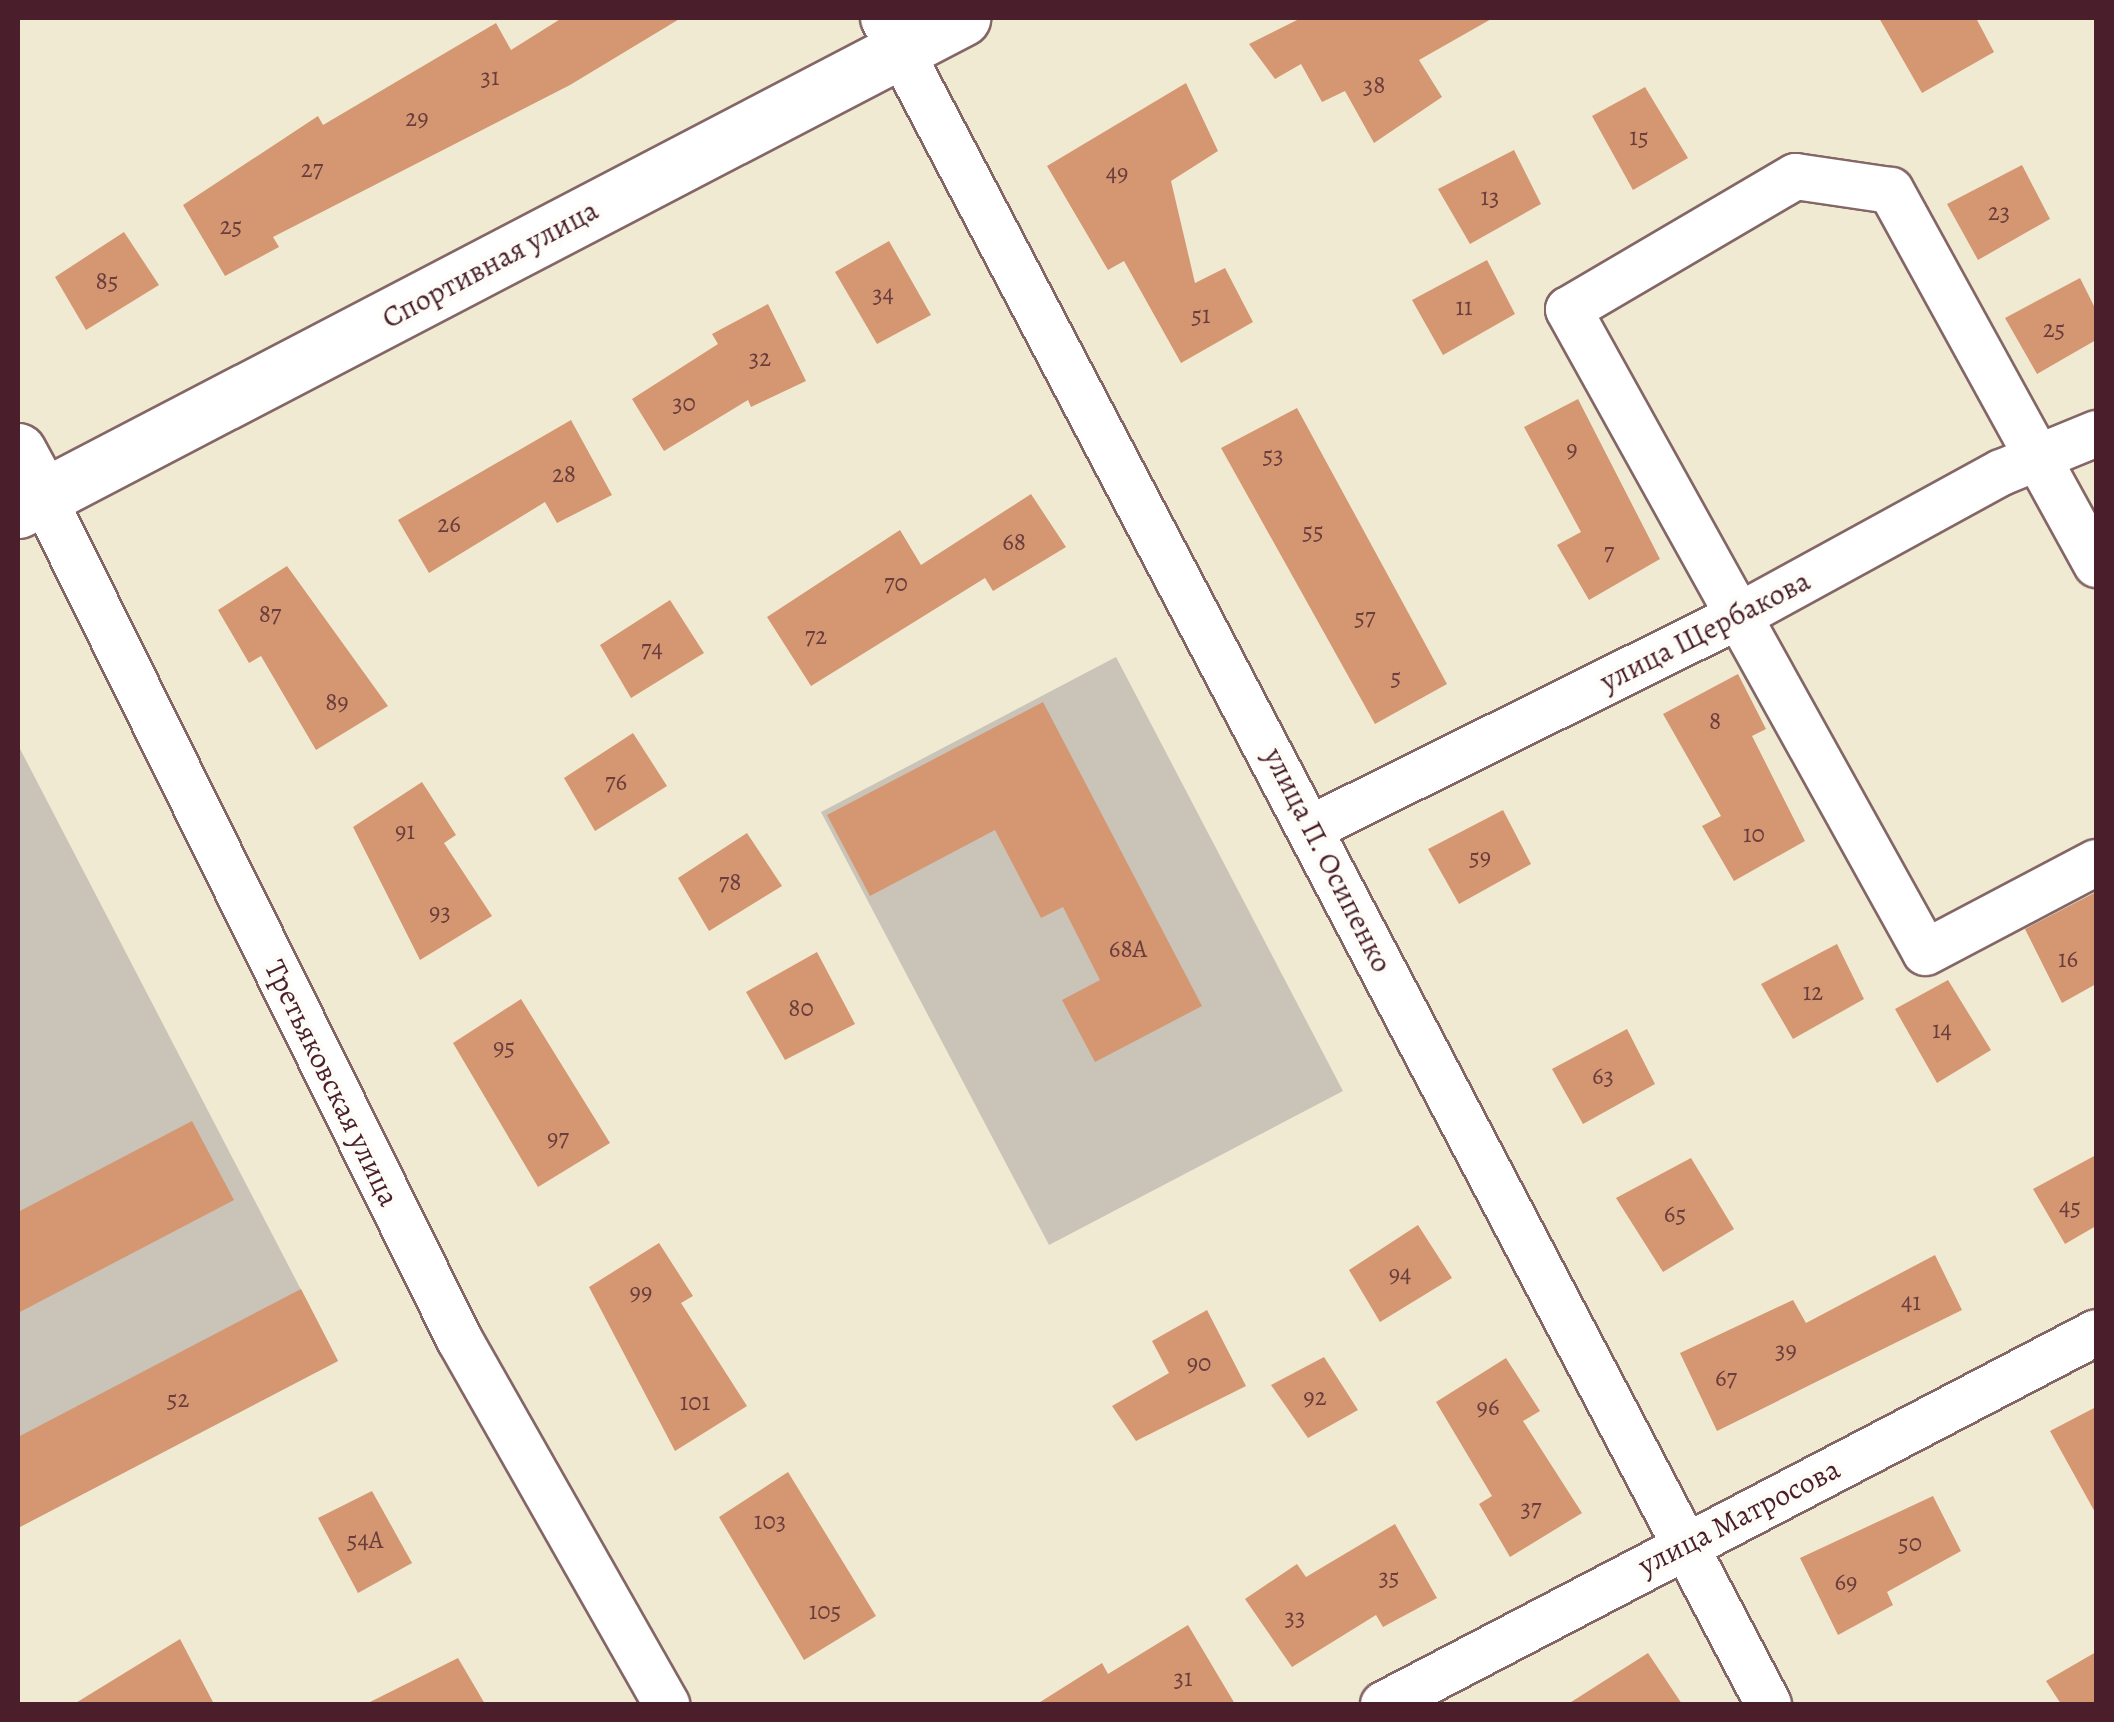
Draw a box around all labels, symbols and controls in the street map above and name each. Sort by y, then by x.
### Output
house number: 31 [481,62,499,92]
house number: 38 [1363,70,1385,100]
house number: 29 [405,103,429,133]
house number: 15 [1629,122,1649,152]
house number: 27 [301,154,323,184]
house number: 49 [1106,158,1128,188]
house number: 13 [1481,182,1499,212]
street label: Спортивная улица [376,192,604,336]
house number: 23 [1988,197,2010,227]
house number: 25 [220,211,242,241]
house number: 85 [96,266,118,296]
house number: 34 [872,279,894,309]
house number: 11 [1455,292,1473,322]
house number: 51 [1191,300,1211,330]
house number: 25 [2043,314,2065,344]
house number: 32 [749,343,771,373]
house number: 30 [672,388,696,418]
house number: 9 [1566,434,1578,464]
house number: 53 [1262,440,1284,470]
house number: 28 [552,459,576,489]
house number: 26 [437,509,461,539]
house number: 55 [1302,516,1324,546]
house number: 68 [1002,527,1026,557]
house number: 7 [1604,537,1614,567]
street label: улица Щербакова [1594,563,1816,699]
house number: 70 [884,568,908,598]
house number: 87 [259,599,281,629]
house number: 57 [1354,602,1376,632]
house number: 72 [805,621,827,651]
house number: 74 [641,634,663,664]
house number: 5 [1391,662,1401,692]
house number: 89 [325,687,349,717]
house number: 8 [1709,706,1721,736]
street label: улица П. Осипенко [1256,741,1400,979]
house number: 76 [605,767,627,797]
house number: 91 [395,816,415,846]
house number: 10 [1743,819,1765,849]
house number: 59 [1469,842,1491,872]
house number: 78 [719,867,741,897]
house number: 93 [429,897,451,927]
house number: 68А [1109,934,1147,964]
house number: 16 [2058,944,2078,974]
street label: Третьяковская улица [257,954,407,1212]
house number: 12 [1803,977,1823,1007]
house number: 80 [788,993,814,1023]
house number: 14 [1932,1015,1952,1045]
house number: 95 [493,1032,515,1062]
house number: 63 [1592,1061,1614,1091]
house number: 97 [547,1123,569,1153]
house number: 45 [2059,1192,2081,1222]
house number: 65 [1664,1199,1686,1229]
house number: 94 [1389,1259,1411,1289]
house number: 99 [630,1277,652,1307]
house number: 41 [1901,1287,1921,1317]
house number: 39 [1775,1335,1797,1365]
house number: 90 [1187,1348,1211,1378]
house number: 67 [1715,1363,1737,1393]
house number: 92 [1303,1382,1327,1412]
house number: 52 [167,1384,189,1414]
house number: 101 [680,1387,710,1417]
house number: 96 [1477,1392,1499,1422]
street label: улица Матросова [1632,1451,1846,1583]
house number: 37 [1521,1493,1541,1523]
house number: 103 [754,1506,786,1536]
house number: 54А [347,1525,383,1555]
house number: 50 [1898,1528,1922,1558]
house number: 35 [1378,1562,1400,1592]
house number: 69 [1835,1567,1857,1597]
house number: 105 [809,1596,841,1626]
house number: 33 [1285,1602,1305,1632]
house number: 31 [1174,1663,1192,1693]

